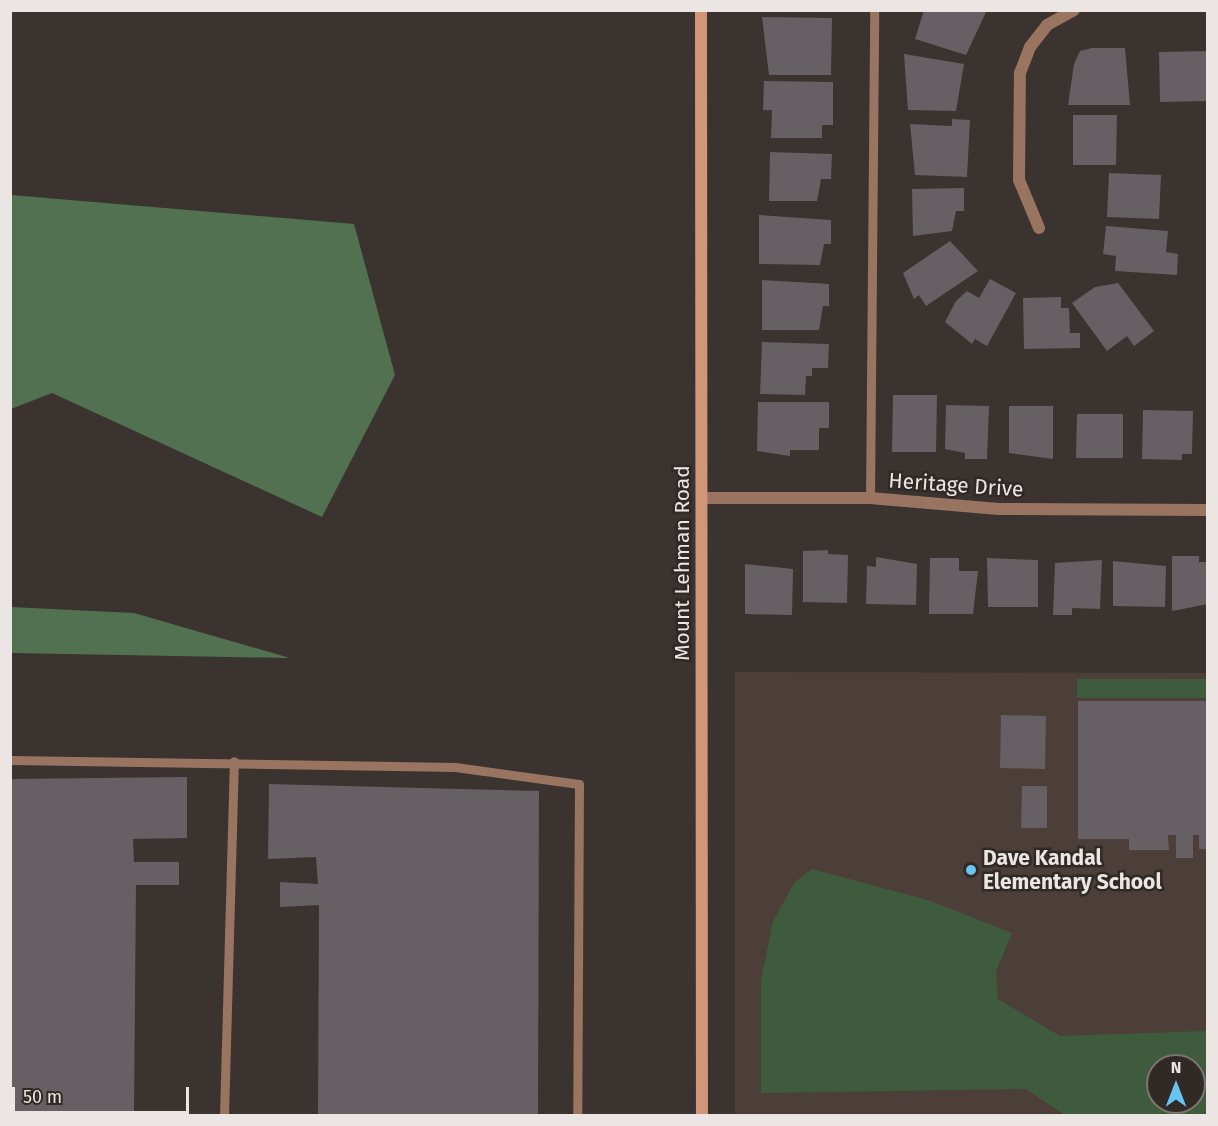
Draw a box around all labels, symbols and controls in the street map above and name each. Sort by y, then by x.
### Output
street label: Mount Lehman Road [669,465,695,661]
street label: Heritage Drive [888,468,1024,502]
place label: Dave Kandal Elementary School [983,845,1162,895]
marker: Dave Kandal Elementary School [964,863,978,877]
north arrow [1146,1054,1206,1114]
text: N [1171,1058,1181,1077]
scale bar [15,1075,192,1113]
text: 50 m [23,1086,62,1108]

